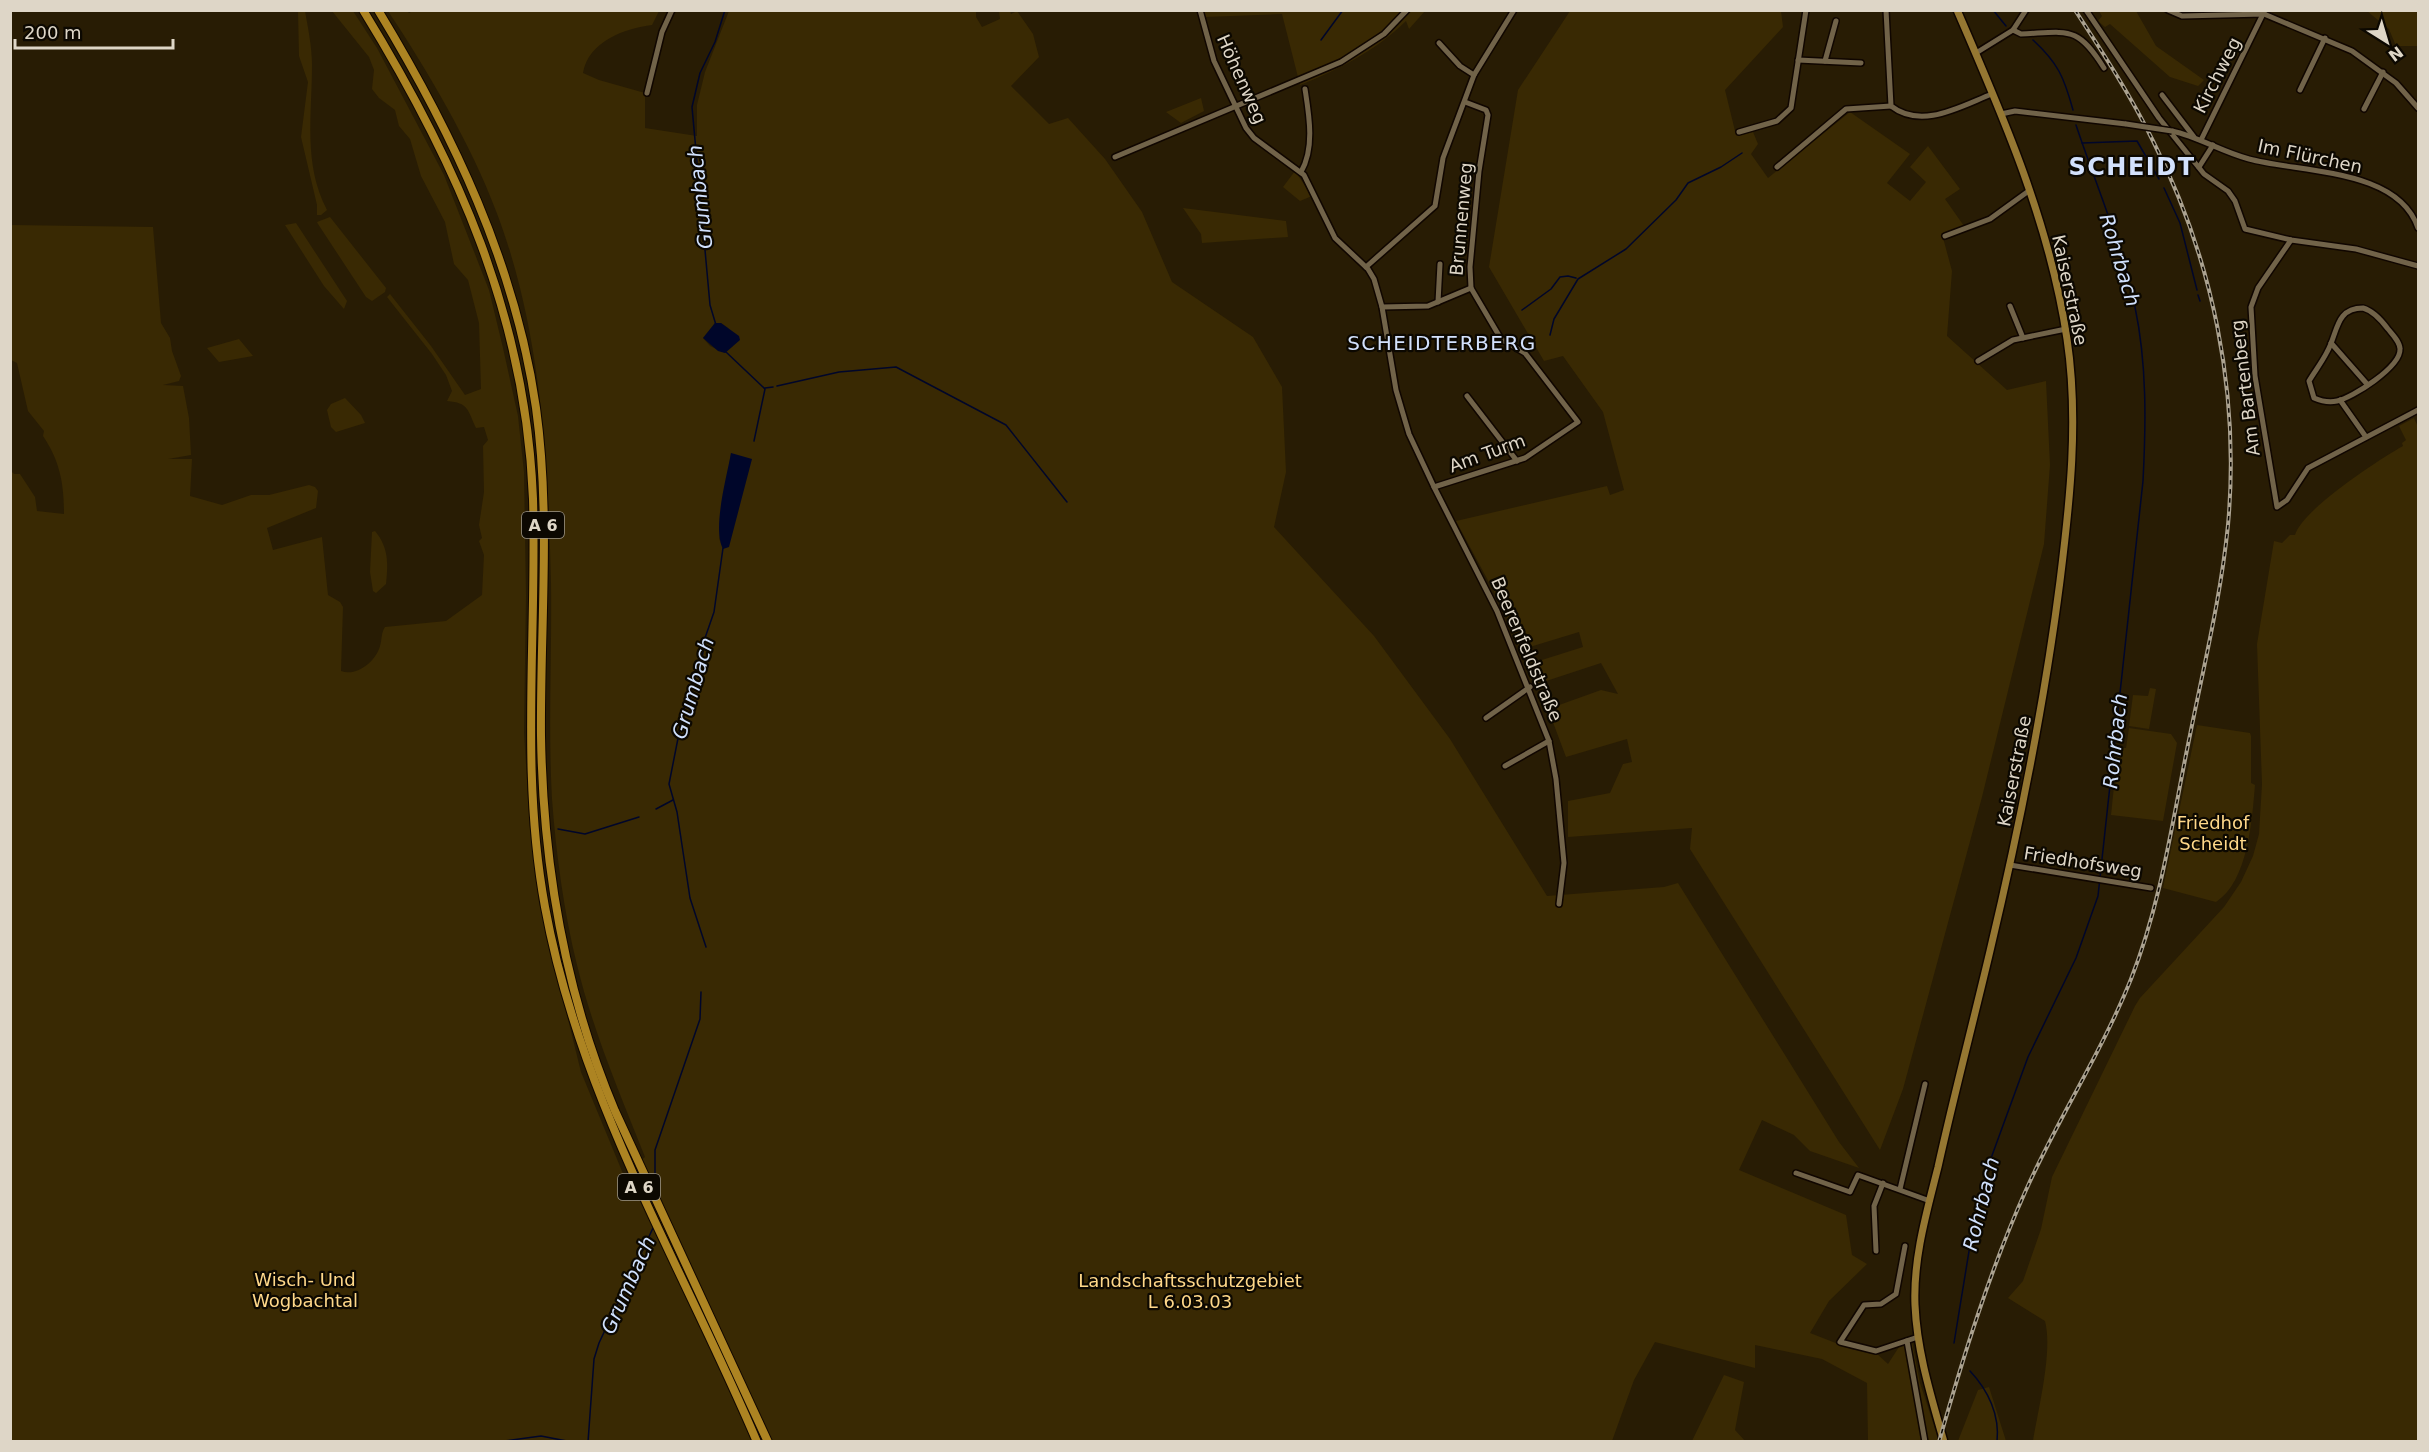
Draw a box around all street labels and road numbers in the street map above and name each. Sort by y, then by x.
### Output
street label: Höhenweg [1213,31,1271,127]
street label: Kirchweg [2189,34,2245,116]
street label: Im Flürchen [2256,135,2364,177]
street label: Brunnenweg [1446,161,1476,277]
street label: Kaiserstraße [2048,233,2092,347]
street label: Am Bartenberg [2226,319,2264,457]
street label: Am Turm [1446,429,1528,477]
road number: A 6 [522,512,564,538]
street label: Beerenfeldstraße [1487,574,1567,724]
street label: Kaiserstraße [1993,714,2035,828]
street label: Friedhofsweg [2022,842,2144,882]
road number: A 6 [618,1174,660,1200]

